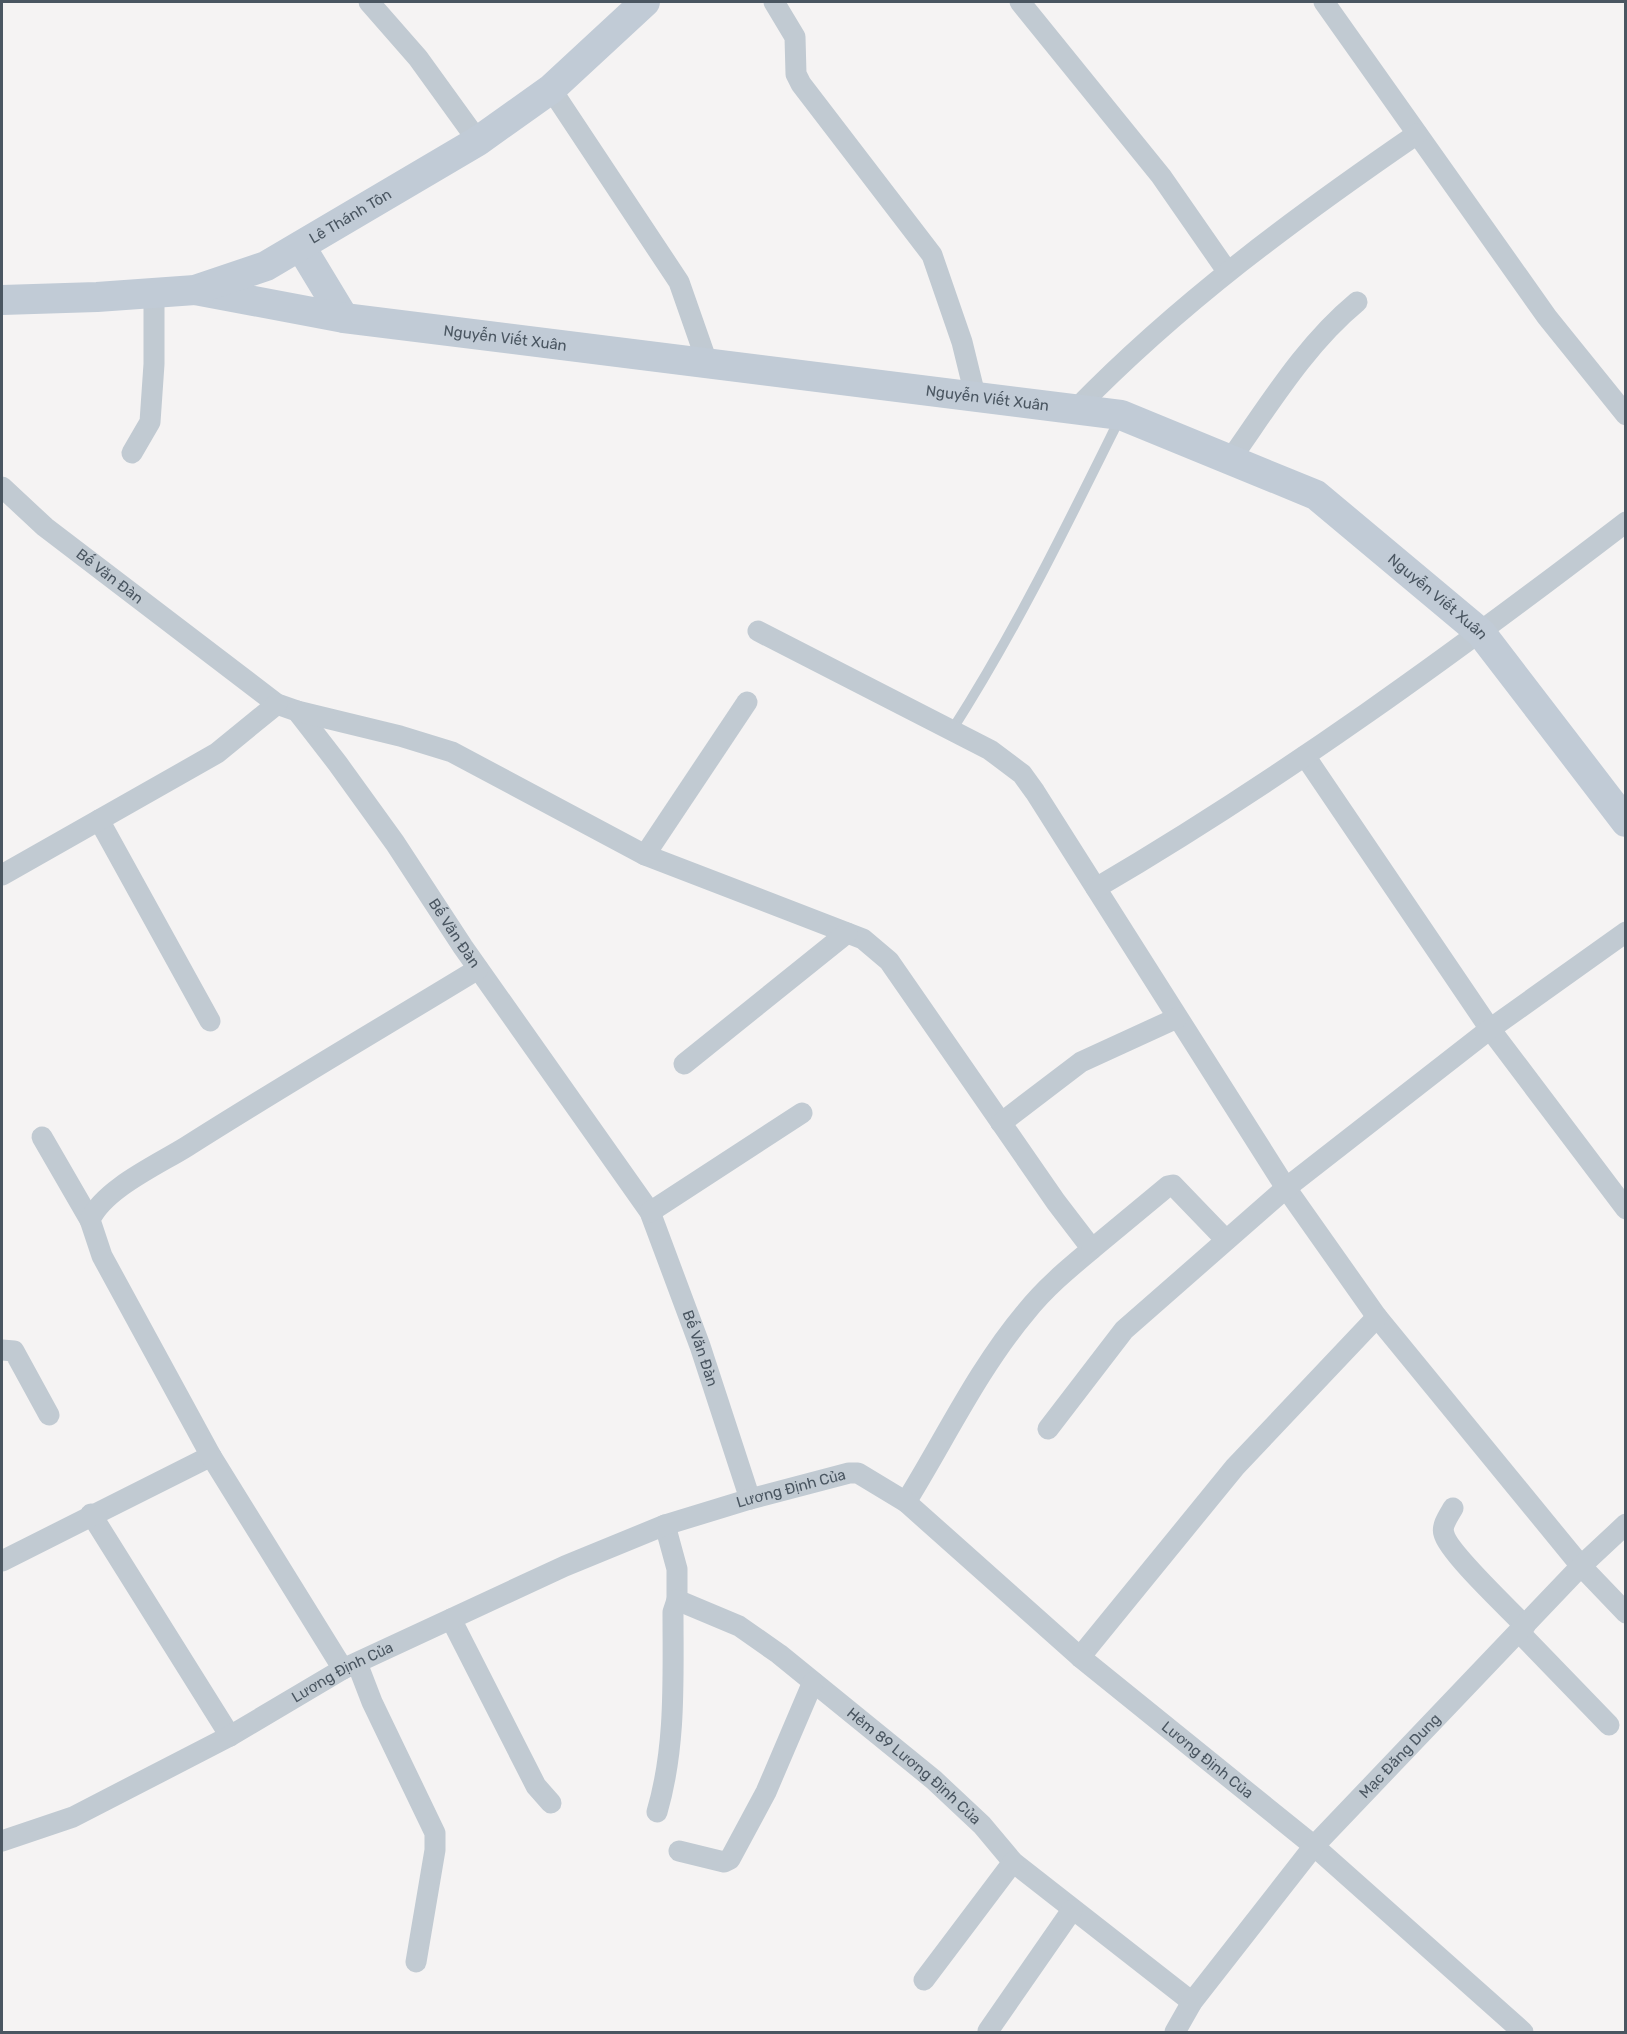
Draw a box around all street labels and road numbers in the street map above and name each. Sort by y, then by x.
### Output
street label: Lê Thánh Tôn [306,185,395,248]
street label: Nguyễn Viết Xuân [442,321,568,355]
street label: Nguyễn Viết Xuân [925,382,1050,415]
street label: Bế Văn Đàn [73,545,147,608]
street label: Nguyễn Viết Xuân [1384,550,1492,643]
street label: Bế Văn Đàn [425,895,484,971]
street label: Bế Văn Đàn [678,1308,722,1389]
street label: Lương Định Của [734,1465,848,1512]
street label: Lương Định Của [288,1638,396,1706]
street label: Hẻm 89 Lương Định Của [843,1704,985,1828]
street label: Mạc Đăng Dung [1355,1710,1444,1802]
street label: Lương Định Của [1158,1718,1257,1802]

